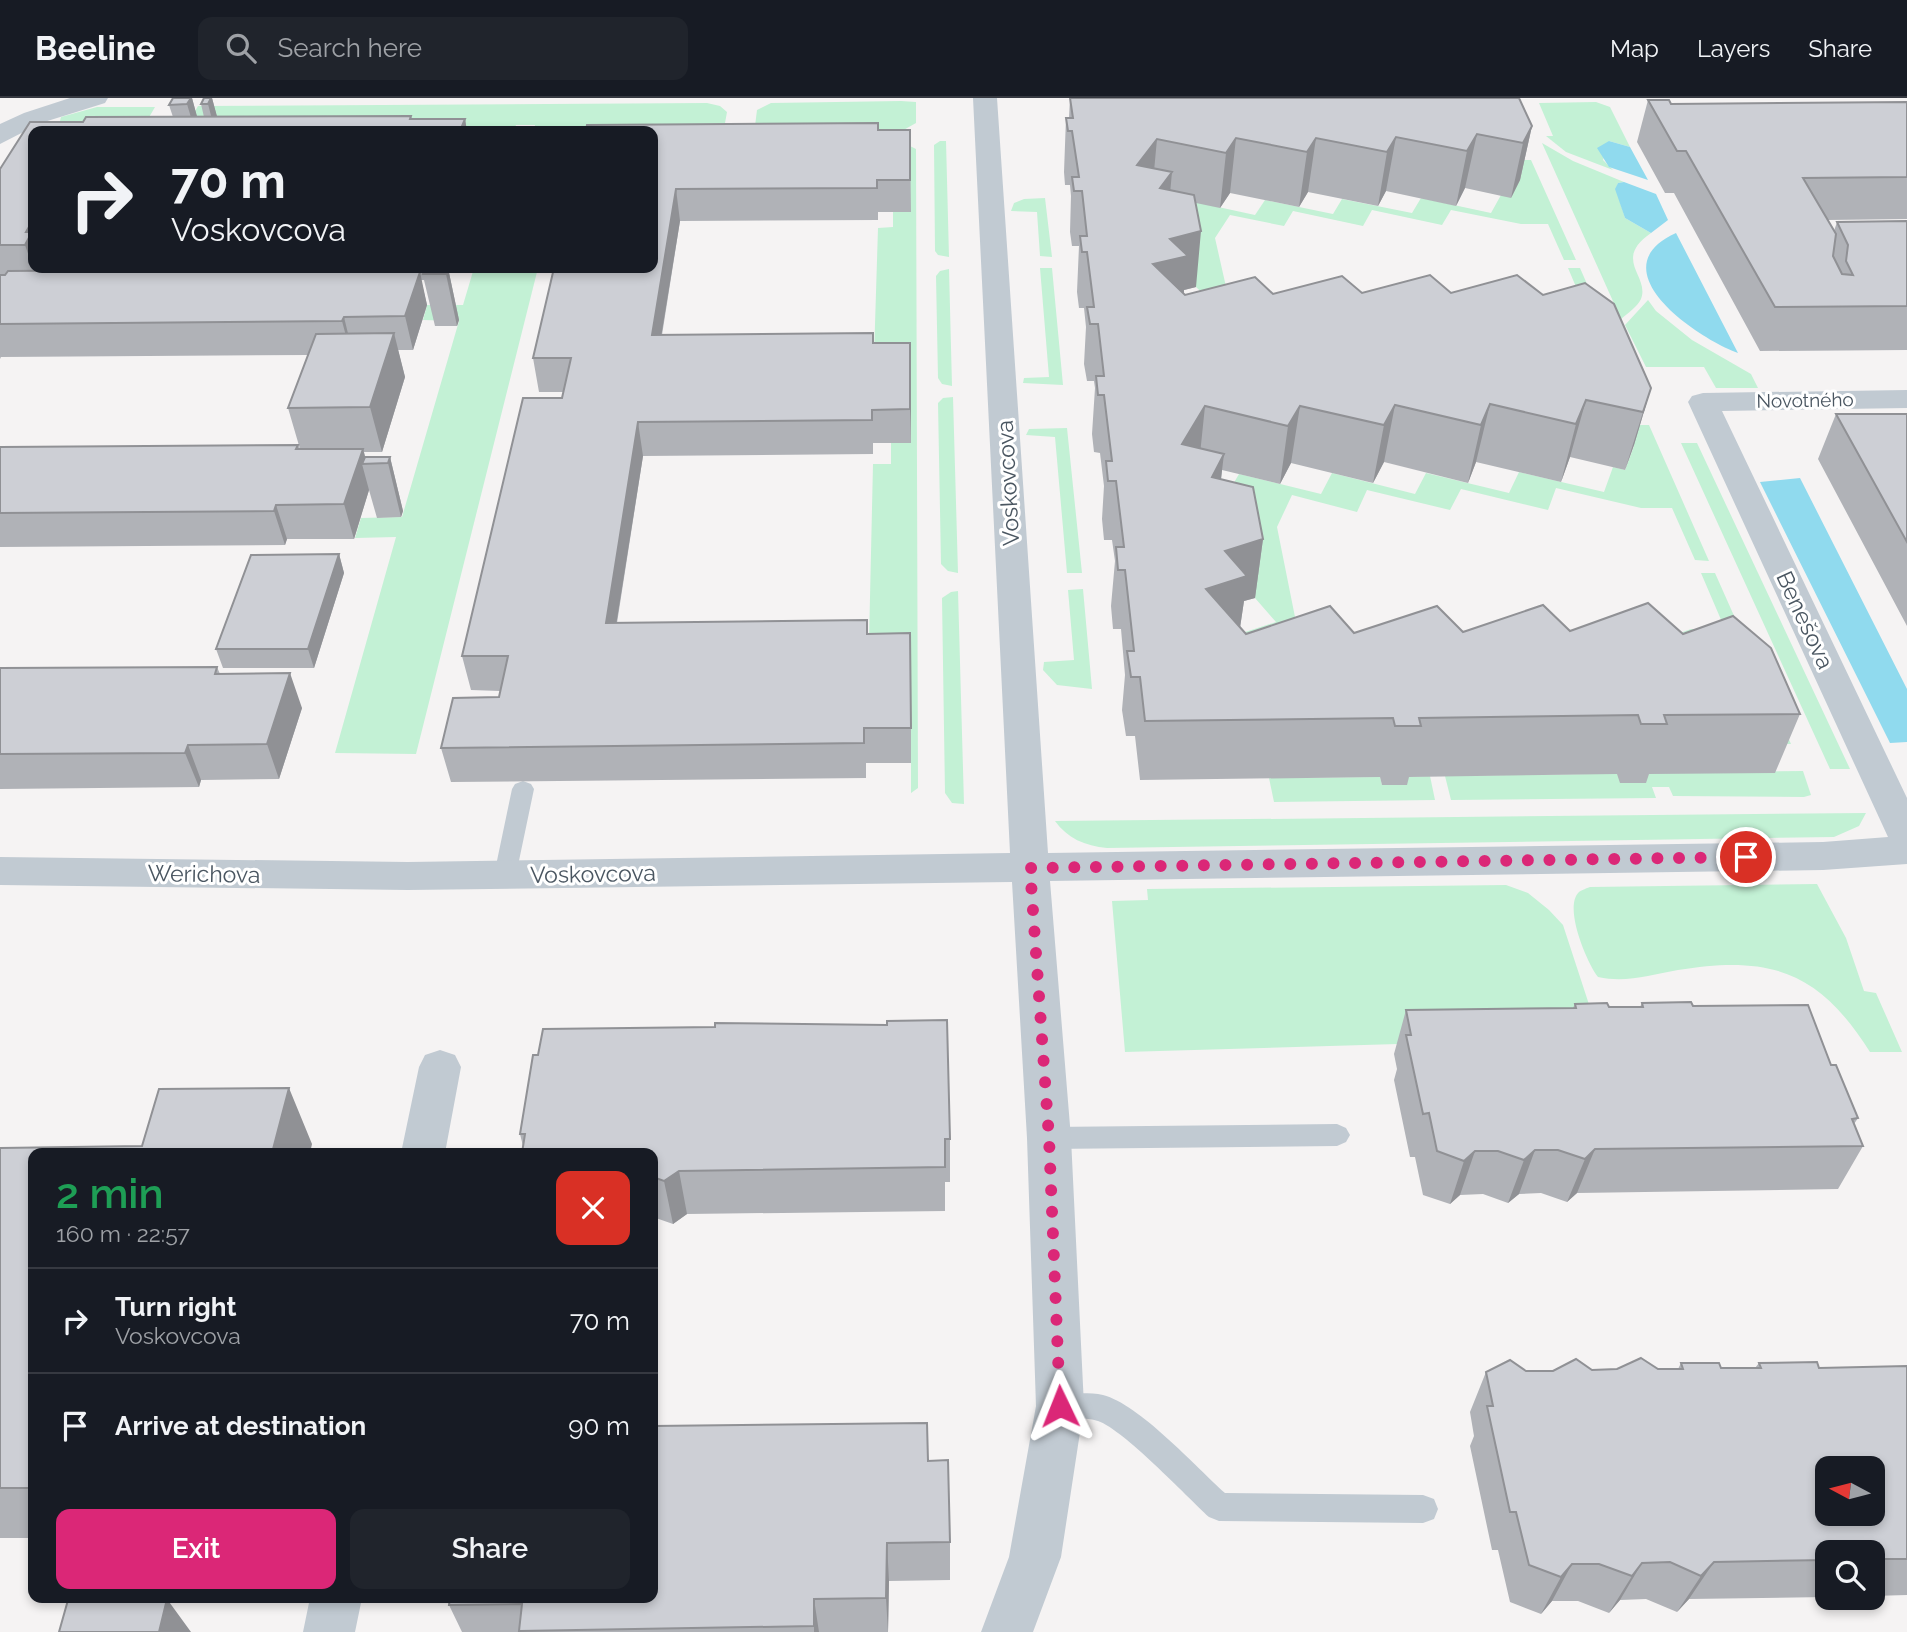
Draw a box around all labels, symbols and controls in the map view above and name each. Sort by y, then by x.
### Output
search box [198,17,688,80]
text: Beeline [35,29,156,68]
icon: search [222,29,260,67]
text: Search here [278,33,422,63]
text: Map [1610,34,1659,63]
text: Layers [1697,34,1770,63]
text: Share [1808,34,1872,63]
text: 70 m [171,152,286,209]
icon: right [56,154,147,245]
text: Voskovcova [171,211,346,248]
street label: Novotného [1756,388,1854,412]
street label: Voskovcova [991,419,1024,547]
street label: Benešova [1771,567,1840,673]
pin [1716,827,1776,887]
icon: arrive [1727,838,1765,876]
street label: Werichova [147,859,261,888]
street label: Voskovcova [530,859,656,888]
text: 2 min [56,1169,164,1218]
button: close [556,1171,630,1245]
text: 160 m · 22:57 [56,1220,190,1247]
text: Turn right [115,1292,236,1322]
icon: right [56,1302,94,1340]
text: 70 m [570,1306,630,1336]
text: Voskovcova [115,1322,241,1349]
position arrow [1023,1369,1097,1443]
icon: arrive [56,1407,94,1445]
text: Arrive at destination [115,1411,366,1441]
text: 90 m [568,1411,630,1441]
north arrow [1815,1456,1885,1526]
map controls [1815,1456,1885,1610]
button: Exit [56,1509,336,1589]
button: Share [350,1509,630,1589]
button: search [1815,1540,1885,1610]

